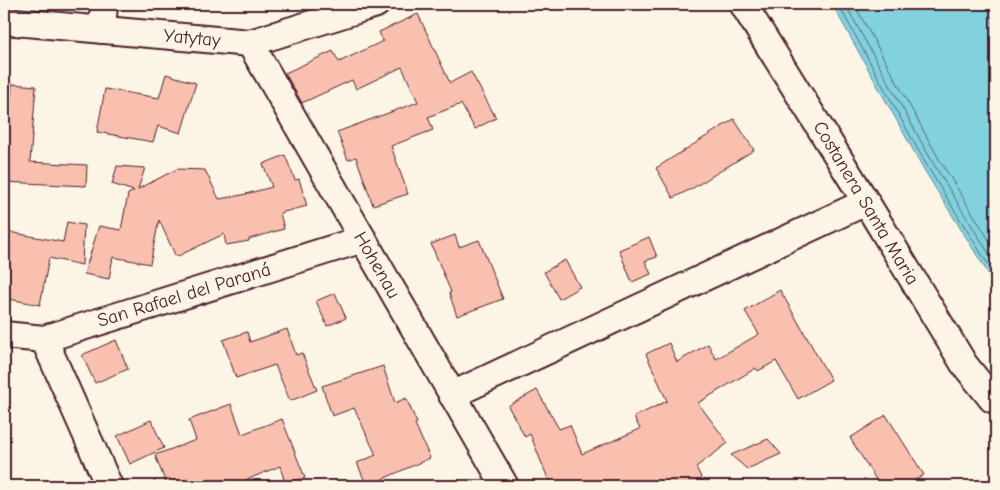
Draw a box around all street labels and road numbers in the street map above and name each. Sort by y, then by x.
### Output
street label: Yatytay [163,25,222,51]
street label: Costanera Santa Maria [808,117,924,289]
street label: Hohenau [349,228,405,302]
street label: San Rafael del Paraná [95,258,273,332]

